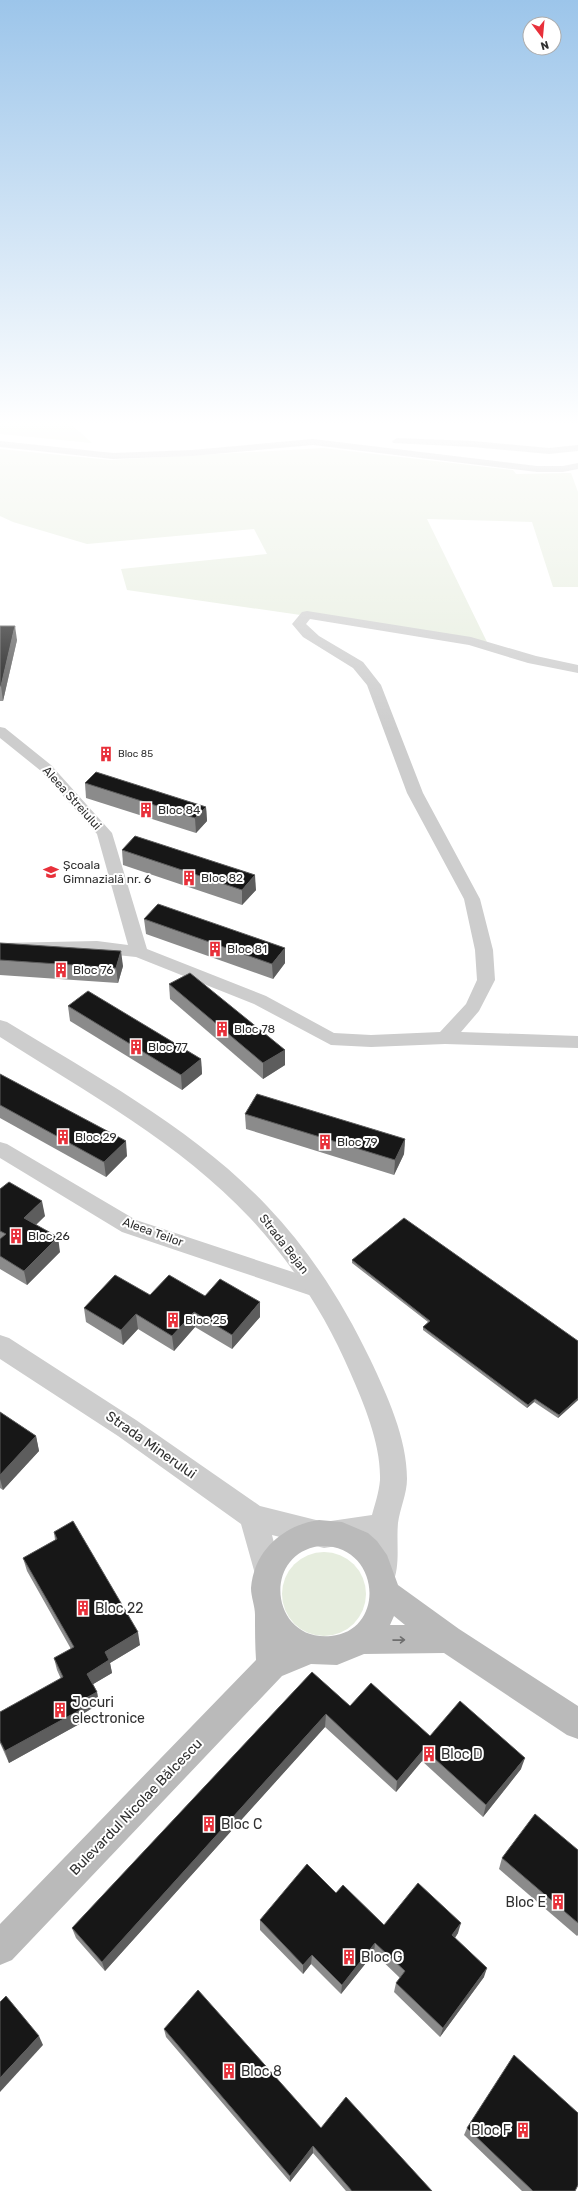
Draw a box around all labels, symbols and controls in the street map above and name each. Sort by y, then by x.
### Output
north arrow [522,16,562,56]
text: N [539,38,550,52]
building icon: Bloc 85 [97,745,115,763]
place label: Bloc 85 [118,748,153,760]
street label: Aleea Streiului [40,763,104,833]
building icon: Bloc 84 [137,801,155,819]
place label: Bloc 84 [158,803,201,817]
place label: Școala Gimnazială nr. 6 [63,858,151,886]
school or university icon: Școala Gimnazială nr. 6 [42,863,60,881]
building icon: Bloc 82 [180,869,198,887]
place label: Bloc 82 [201,871,243,885]
building icon: Bloc 81 [206,940,224,958]
place label: Bloc 81 [227,942,267,956]
building icon: Bloc 76 [52,961,70,979]
place label: Bloc 76 [73,963,113,977]
building icon: Bloc 78 [213,1020,231,1038]
place label: Bloc 78 [234,1022,275,1036]
building icon: Bloc 77 [127,1038,145,1056]
place label: Bloc 77 [148,1040,188,1054]
building icon: Bloc 29 [54,1128,72,1146]
place label: Bloc 29 [75,1130,117,1144]
building icon: Bloc 79 [316,1133,334,1151]
place label: Bloc 79 [337,1135,378,1149]
street label: Strada Bejan [256,1211,312,1277]
street label: Aleea Teilor [121,1215,186,1250]
building icon: Bloc 26 [7,1227,25,1245]
place label: Bloc 26 [28,1229,70,1243]
building icon: Bloc 25 [164,1311,182,1329]
place label: Bloc 25 [185,1313,227,1327]
street label: Strada Minerului [103,1408,199,1482]
building icon: Bloc 22 [74,1599,92,1617]
place label: Bloc 22 [95,1600,143,1617]
one-way arrow [392,1636,405,1644]
place label: Jocuri electronice [72,1694,145,1727]
building icon: Jocuri electronice [51,1701,69,1719]
street label: Bulevardul Nicolae Bălcescu [66,1735,206,1879]
building icon: Bloc D [420,1745,438,1763]
place label: Bloc D [441,1746,483,1763]
building icon: Bloc C [200,1815,218,1833]
place label: Bloc C [221,1816,262,1833]
building icon: Bloc E [549,1893,567,1911]
place label: Bloc E [506,1894,546,1911]
building icon: Bloc G [340,1948,358,1966]
place label: Bloc G [361,1949,402,1966]
building icon: Bloc 8 [220,2062,238,2080]
place label: Bloc 8 [241,2063,282,2080]
building icon: Bloc F [514,2121,532,2139]
place label: Bloc F [471,2122,511,2139]

